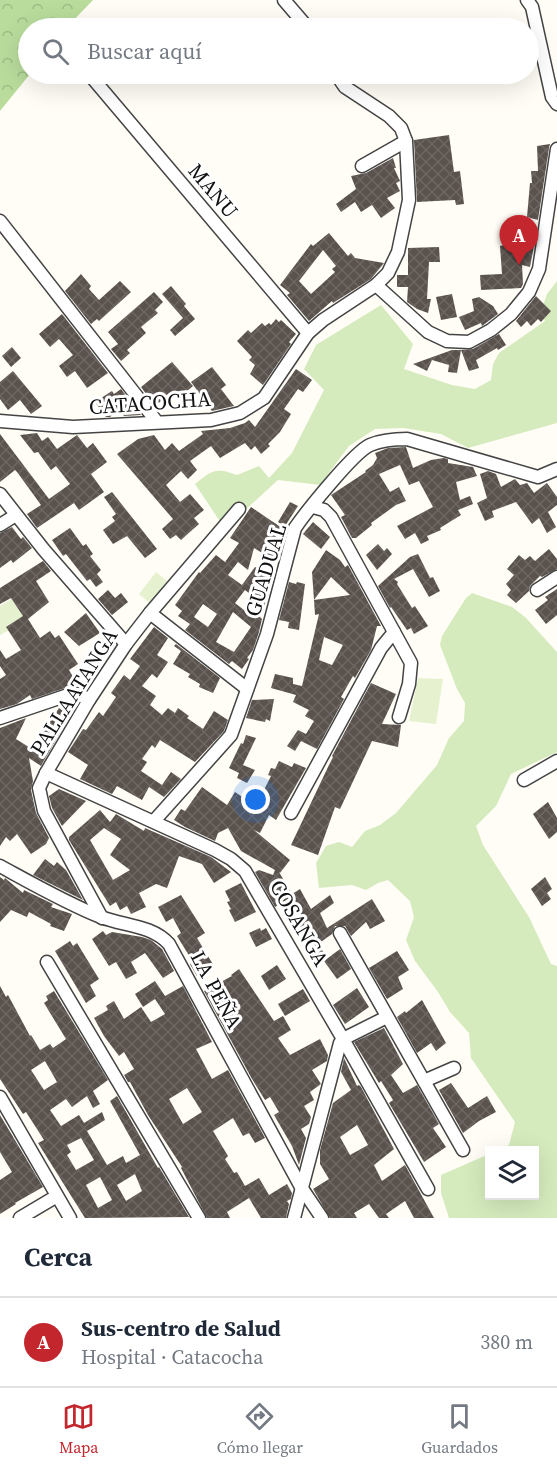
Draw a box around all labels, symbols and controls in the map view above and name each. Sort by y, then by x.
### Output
search box [18,18,539,84]
icon: search [39,35,72,68]
text: Buscar aquí [87,36,202,66]
street label: MANU [182,157,245,224]
pin: A [500,216,538,265]
street label: CATACOCHA [88,384,212,421]
street label: GUADUAL [238,520,293,620]
street label: PALLAATANGA [23,623,124,761]
your location [241,785,270,814]
street label: COSANGA [263,874,336,971]
street label: LA PEÑA [184,946,249,1034]
map controls [485,1146,539,1200]
button: layers [485,1146,539,1200]
text: Cerca [24,1239,92,1275]
text: Sus-centro de Salud [81,1313,281,1343]
text: A [37,1328,50,1356]
text: 380 m [480,1328,533,1356]
text: Hospital · Catacocha [81,1343,263,1371]
tab: Mapa [59,1400,99,1458]
tab: Cómo llegar [217,1400,303,1458]
tab: Guardados [421,1400,498,1458]

